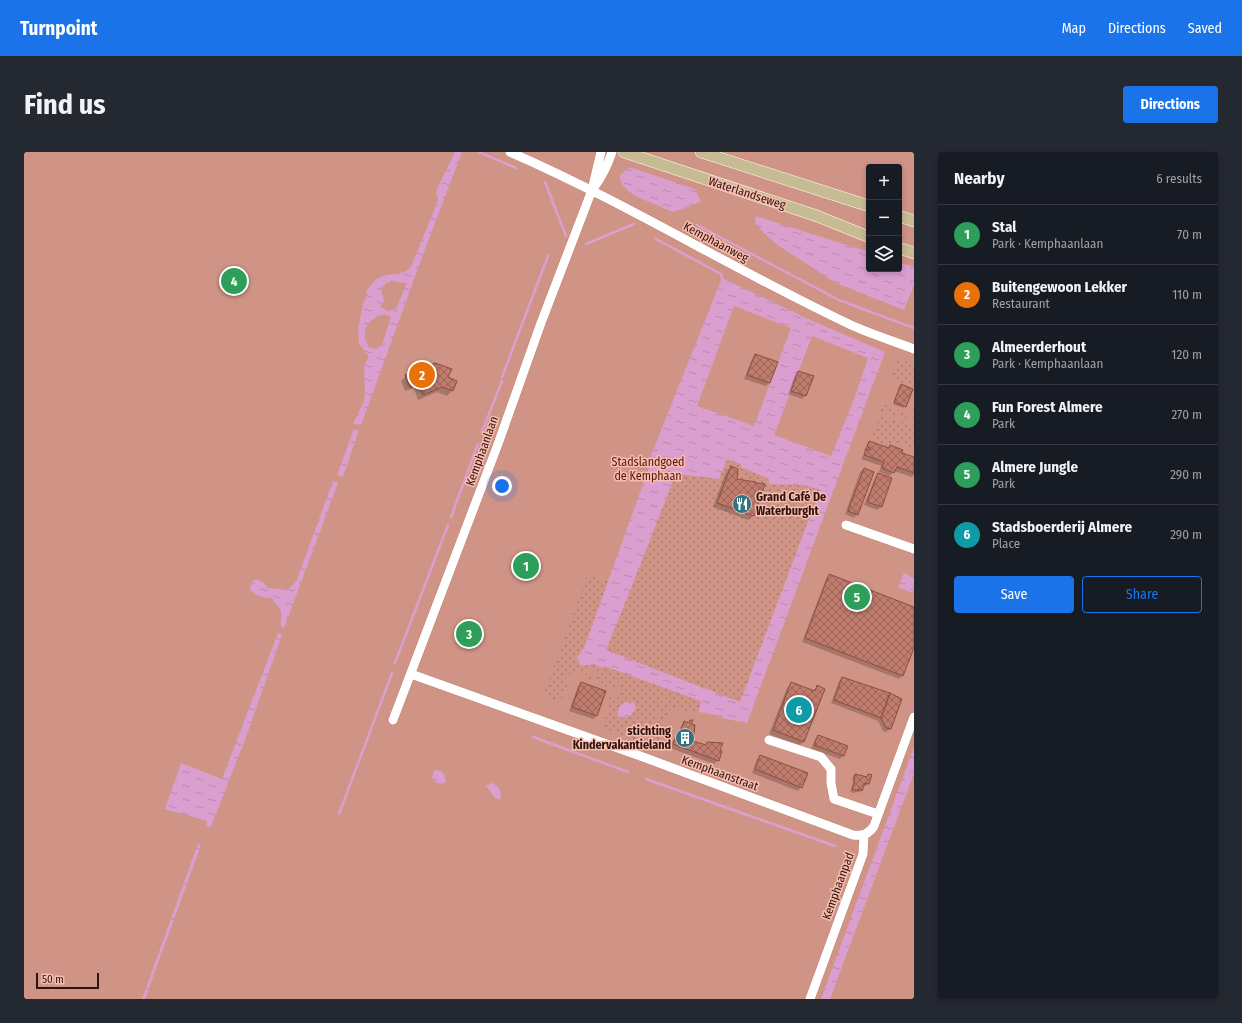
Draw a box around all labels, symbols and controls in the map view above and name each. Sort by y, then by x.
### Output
text: Turnpoint [20,17,97,40]
text: Map [1062,20,1086,37]
text: Directions [1108,20,1166,37]
text: Saved [1188,20,1222,37]
button: Directions [1123,86,1218,123]
text: Find us [24,88,106,121]
map controls [866,164,902,272]
button: + [866,164,902,200]
text: Nearby [954,168,1005,189]
text: 6 results [1156,171,1202,186]
street label: Waterlandseweg [707,174,788,212]
button: − [866,200,902,236]
text: Stal [992,218,1016,236]
street label: Kemphaanweg [681,219,751,265]
text: 1 [964,227,970,242]
text: 70 m [1177,227,1202,242]
button: layers [866,236,902,272]
text: Park · Kemphaanlaan [992,236,1103,251]
pin: 4 [221,266,247,296]
text: Buitengewoon Lekker [992,278,1127,296]
text: 2 [964,287,970,302]
text: 110 m [1172,287,1202,302]
text: Restaurant [992,296,1050,311]
text: Almeerderhout [992,338,1086,356]
text: 3 [964,347,970,362]
text: 120 m [1171,347,1202,362]
text: Park · Kemphaanlaan [992,356,1103,371]
pin: 2 [409,360,435,390]
text: Fun Forest Almere [992,398,1103,416]
text: 4 [964,407,970,422]
text: 270 m [1171,407,1202,422]
street label: Kemphaanlaan [463,414,501,488]
text: Park [992,416,1015,431]
park label: Stadslandgoed de Kemphaan [611,455,685,483]
text: Almere Jungle [992,458,1078,476]
text: 5 [964,467,970,482]
text: 290 m [1170,467,1202,482]
your location [492,476,512,496]
text: Park [992,476,1015,491]
place label: Grand Café De Waterburght [756,490,826,518]
restaurant icon: Grand Café De Waterburght [731,493,753,515]
text: Stadsboerderij Almere [992,518,1132,536]
text: 6 [964,527,970,542]
text: 290 m [1170,527,1202,542]
text: Place [992,536,1020,551]
pin: 1 [513,551,539,581]
button: Save [954,576,1074,613]
button: Share [1082,576,1202,613]
pin: 5 [844,582,870,612]
pin: 3 [456,619,482,649]
pin: 6 [786,695,812,725]
place label: stichting Kindervakantieland [573,724,671,752]
building icon: stichting Kindervakantieland [674,727,696,749]
street label: Kemphaanstraat [680,753,760,793]
street label: Kemphaanpad [819,850,857,922]
scale bar [36,971,99,990]
text: 50 m [42,973,64,986]

